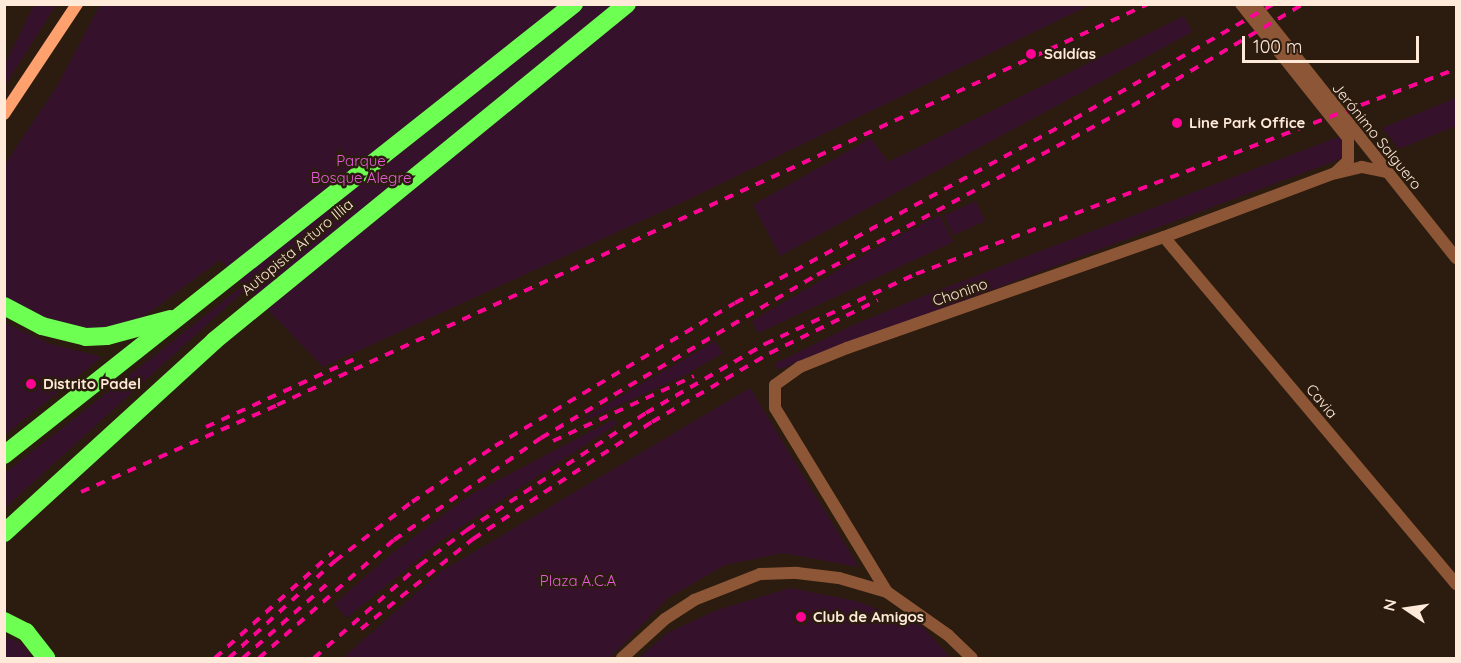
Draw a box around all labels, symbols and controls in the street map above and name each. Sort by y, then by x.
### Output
scale bar [1245,24,1422,62]
text: 100 m [1253,35,1302,58]
marker: Saldías [1022,45,1040,63]
place label: Saldías [1044,45,1096,63]
street label: Jerónimo Salguero [1328,79,1426,193]
place label: Line Park Office [1189,114,1305,132]
marker: Line Park Office [1170,116,1184,130]
park label: Parque Bosque Alegre [311,151,411,186]
street label: Autopista Arturo Illia [237,195,357,299]
street label: Chonino [930,274,990,310]
place label: Distrito Padel [43,375,141,393]
marker: Distrito Padel [24,377,38,391]
street label: Cavia [1303,380,1341,422]
park label: Plaza A.C.A [540,572,616,590]
north arrow [1377,579,1437,639]
text: N [1378,597,1401,613]
place label: Club de Amigos [813,608,924,626]
marker: Club de Amigos [794,610,808,624]

